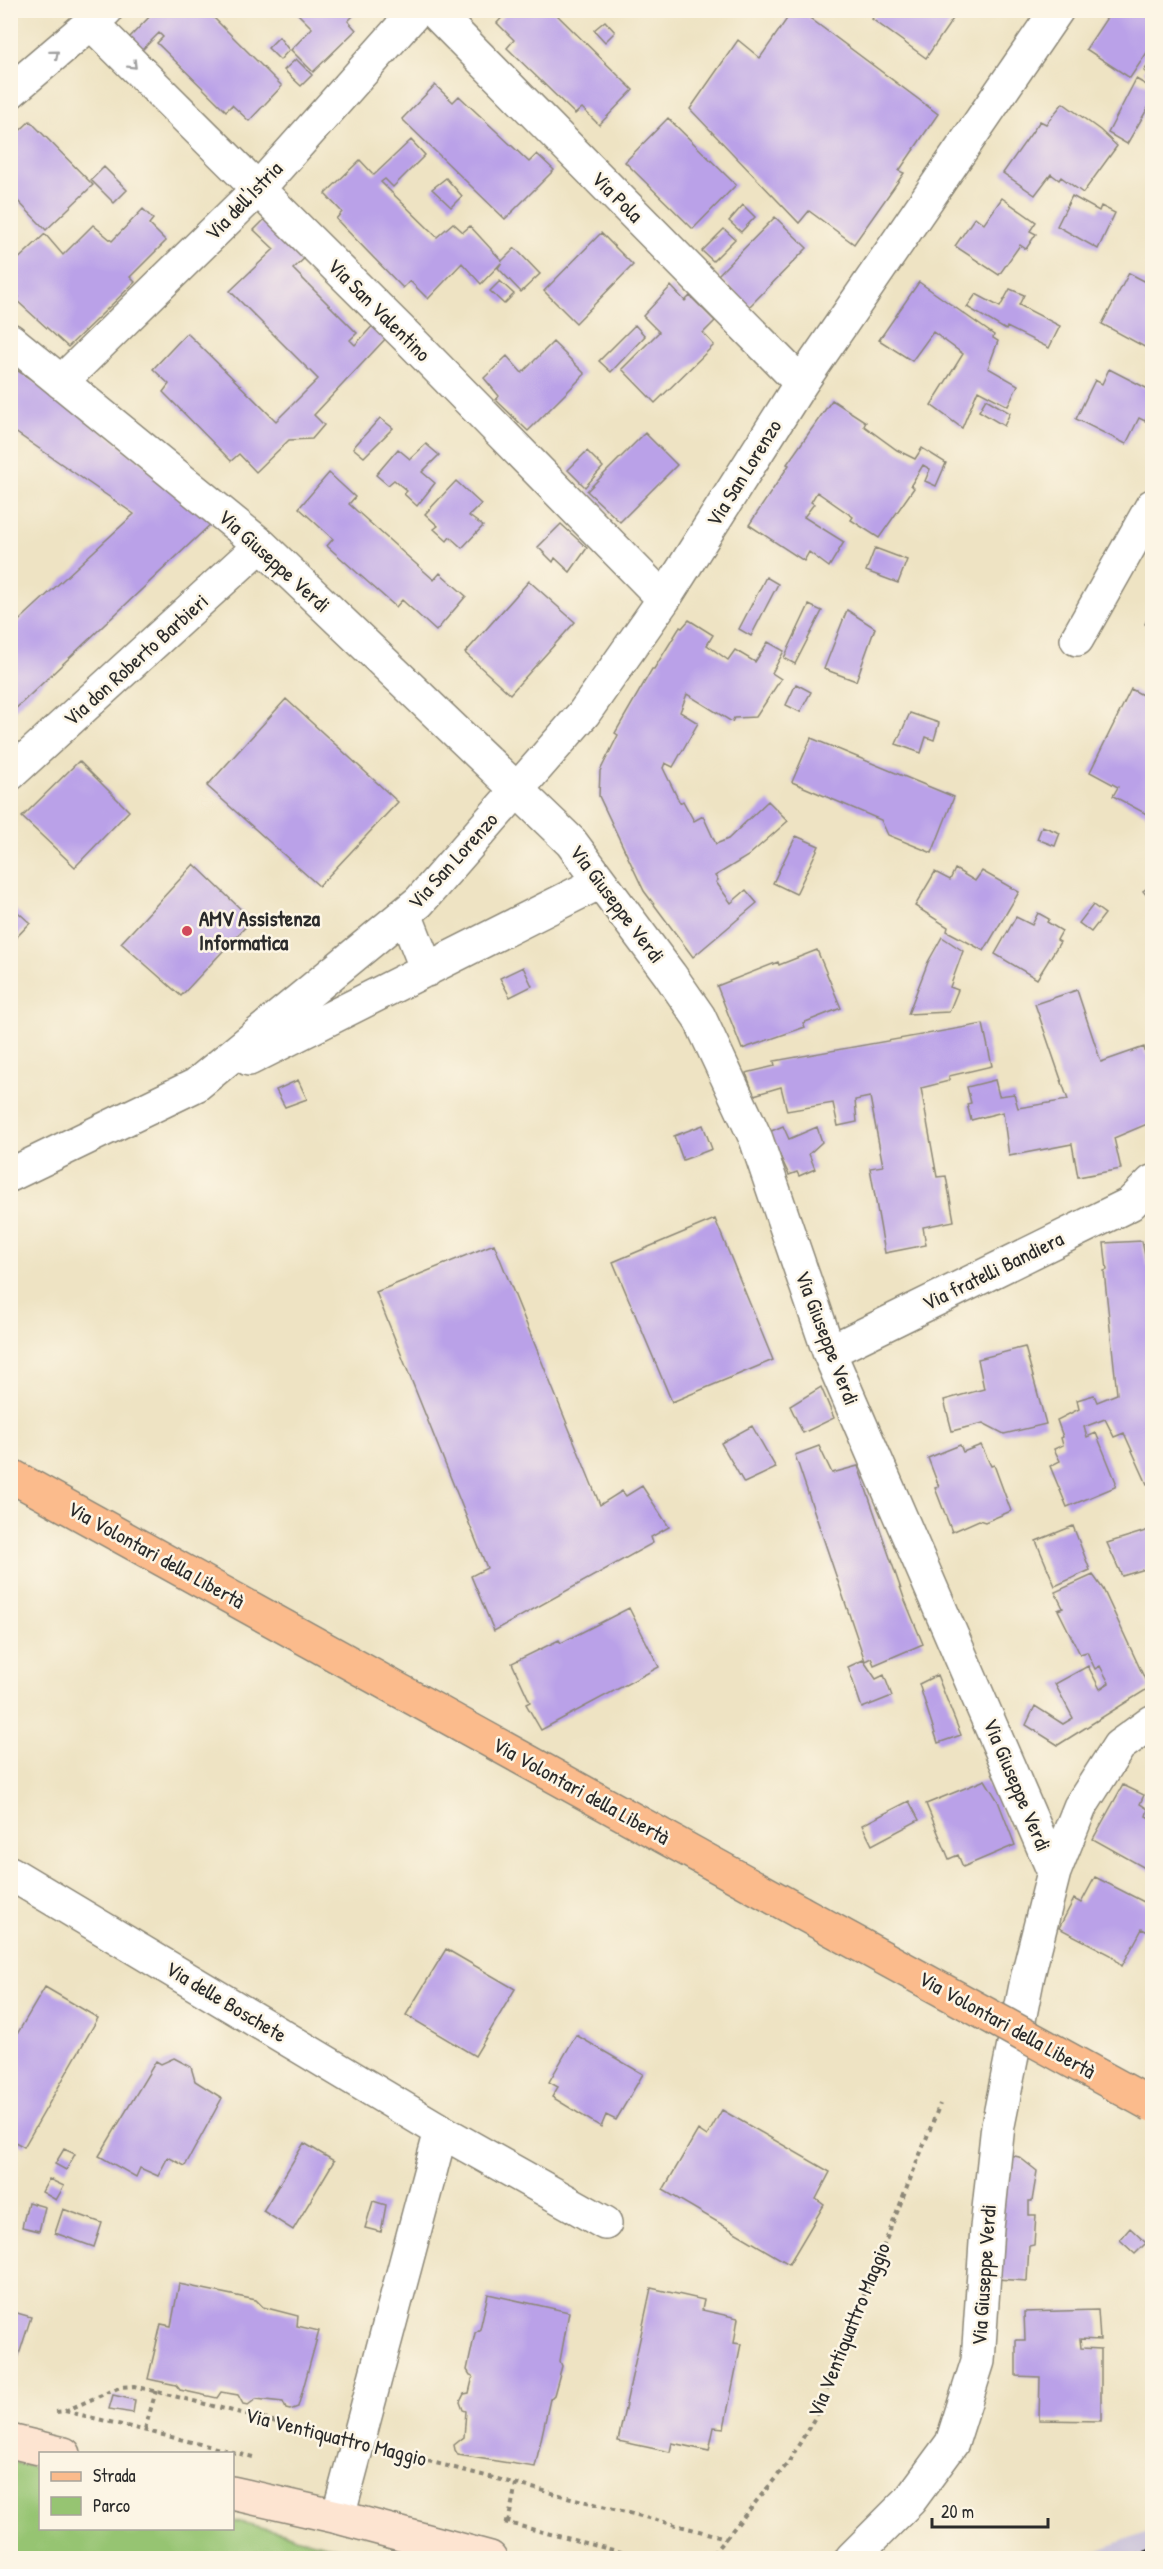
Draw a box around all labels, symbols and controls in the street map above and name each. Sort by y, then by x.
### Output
one-way arrow [48,51,59,62]
one-way arrow [126,58,137,69]
street label: Via dell'Istria [199,155,289,247]
street label: Via Pola [585,164,650,229]
street label: Via San Valentino [321,252,437,368]
street label: Via San Lorenzo [699,414,788,532]
street label: Via Giuseppe Verdi [212,503,337,619]
street label: Via don Roberto Barbieri [57,587,214,733]
street label: Via San Lorenzo [401,806,504,915]
street label: Via Giuseppe Verdi [563,838,672,969]
place label: AMV Assistenza Informatica [199,904,321,957]
marker: AMV Assistenza Informatica [180,924,194,938]
street label: Via fratelli Bandiera [917,1224,1068,1317]
street label: Via Giuseppe Verdi [789,1267,866,1409]
street label: Via Volontari della Libertà [63,1494,250,1615]
street label: Via Giuseppe Verdi [976,1714,1058,1856]
street label: Via Volontari della Libertà [488,1730,675,1851]
street label: Via delle Boschete [160,1954,292,2049]
street label: Via Volontari della Libertà [914,1964,1101,2085]
street label: Via Giuseppe Verdi [964,2203,1003,2347]
street label: Via Ventiquattro Maggio [800,2238,897,2421]
street label: Via Ventiquattro Maggio [242,2400,430,2473]
legend [39,2452,234,2530]
text: Strada [93,2463,136,2488]
scale bar [932,2491,1048,2529]
text: Parco [93,2493,130,2518]
text: 20 m [941,2499,974,2524]

